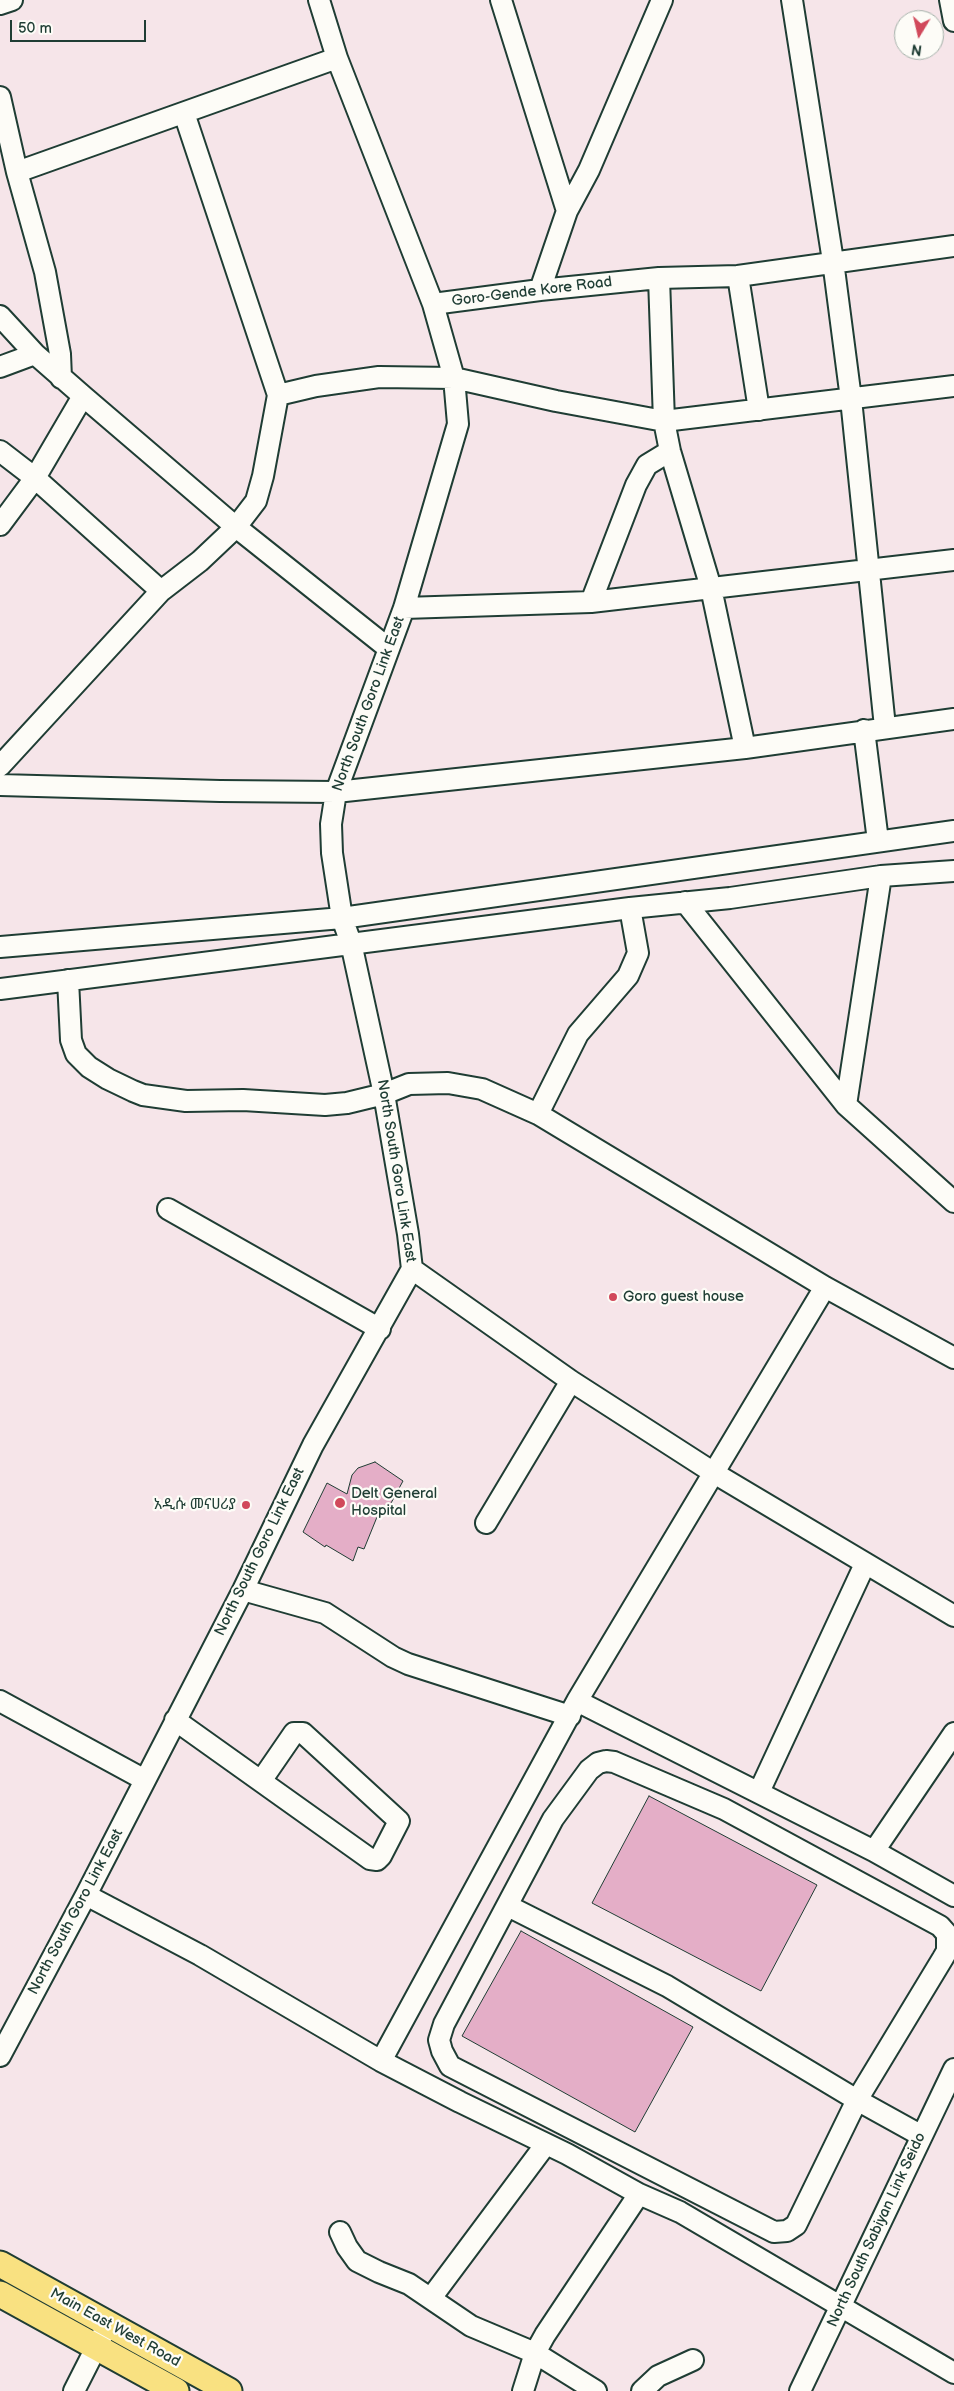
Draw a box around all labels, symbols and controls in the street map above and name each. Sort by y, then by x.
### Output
scale bar [12,10,149,42]
north arrow [894,10,944,60]
text: 50 m [18,19,52,38]
text: N [910,40,923,59]
street label: Goro-Gende Kore Road [451,273,613,311]
street label: North South Goro Link East [329,614,409,794]
street label: North South Goro Link East [373,1078,419,1264]
place label: Goro guest house [623,1288,744,1306]
marker: Goro guest house [607,1291,619,1303]
street label: North South Goro Link East [211,1465,309,1639]
place label: Delt General Hospital [351,1485,437,1520]
place label: አዲሱ መናሀሪያ [154,1496,236,1514]
marker: Delt General Hospital [333,1496,347,1510]
marker: አዲሱ መናሀሪያ [240,1499,252,1511]
street label: North South Goro Link East [25,1826,127,1998]
street label: North South Sabiyan Link Seido [824,2130,930,2330]
street label: Main East West Road [47,2285,183,2371]

